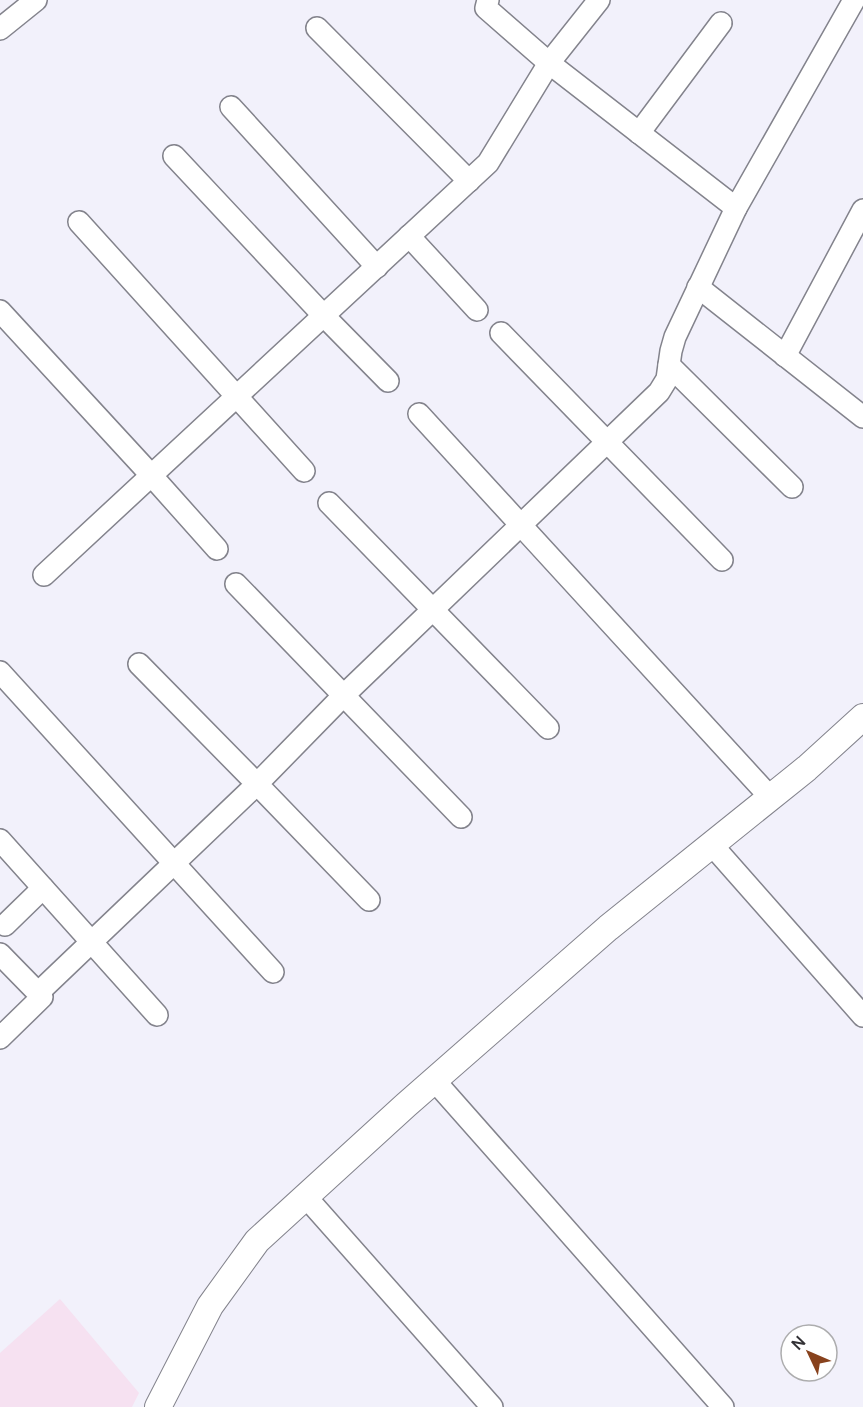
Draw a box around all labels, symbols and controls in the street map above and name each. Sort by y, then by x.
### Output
north arrow [779,1323,839,1383]
text: N [786,1331,810,1354]

